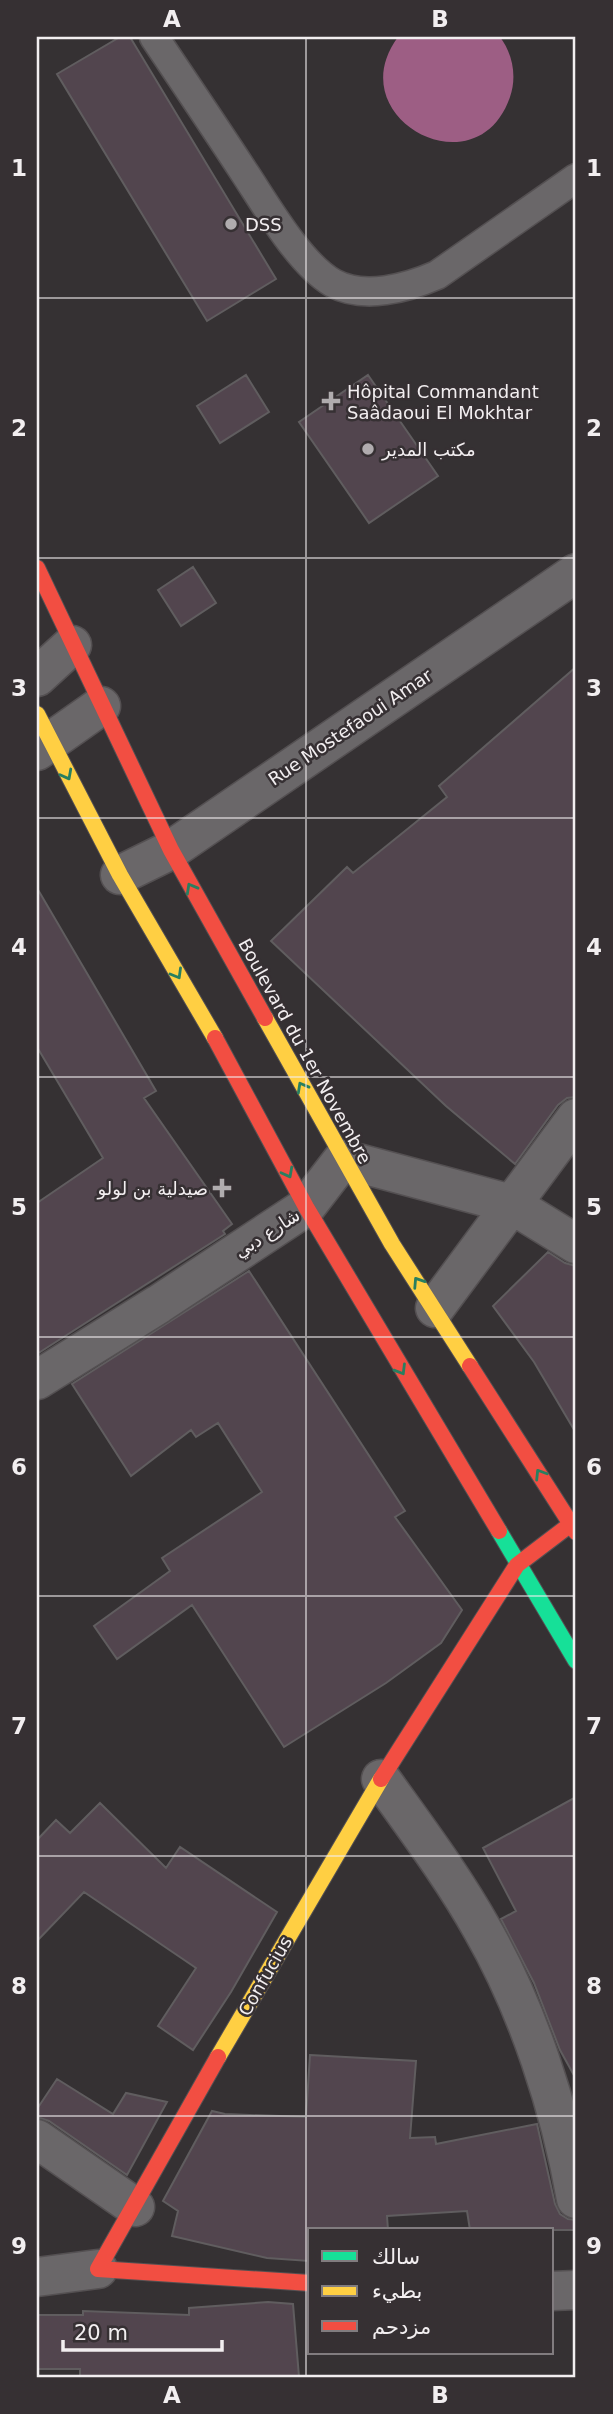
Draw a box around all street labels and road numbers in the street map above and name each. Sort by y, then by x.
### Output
street label: Rue Mostefaoui Amar [264,664,436,790]
street label: Boulevard du 1er Novembre [234,935,376,1167]
street label: شارع دبي [230,1204,304,1263]
street label: Confucius [234,1932,296,2020]

